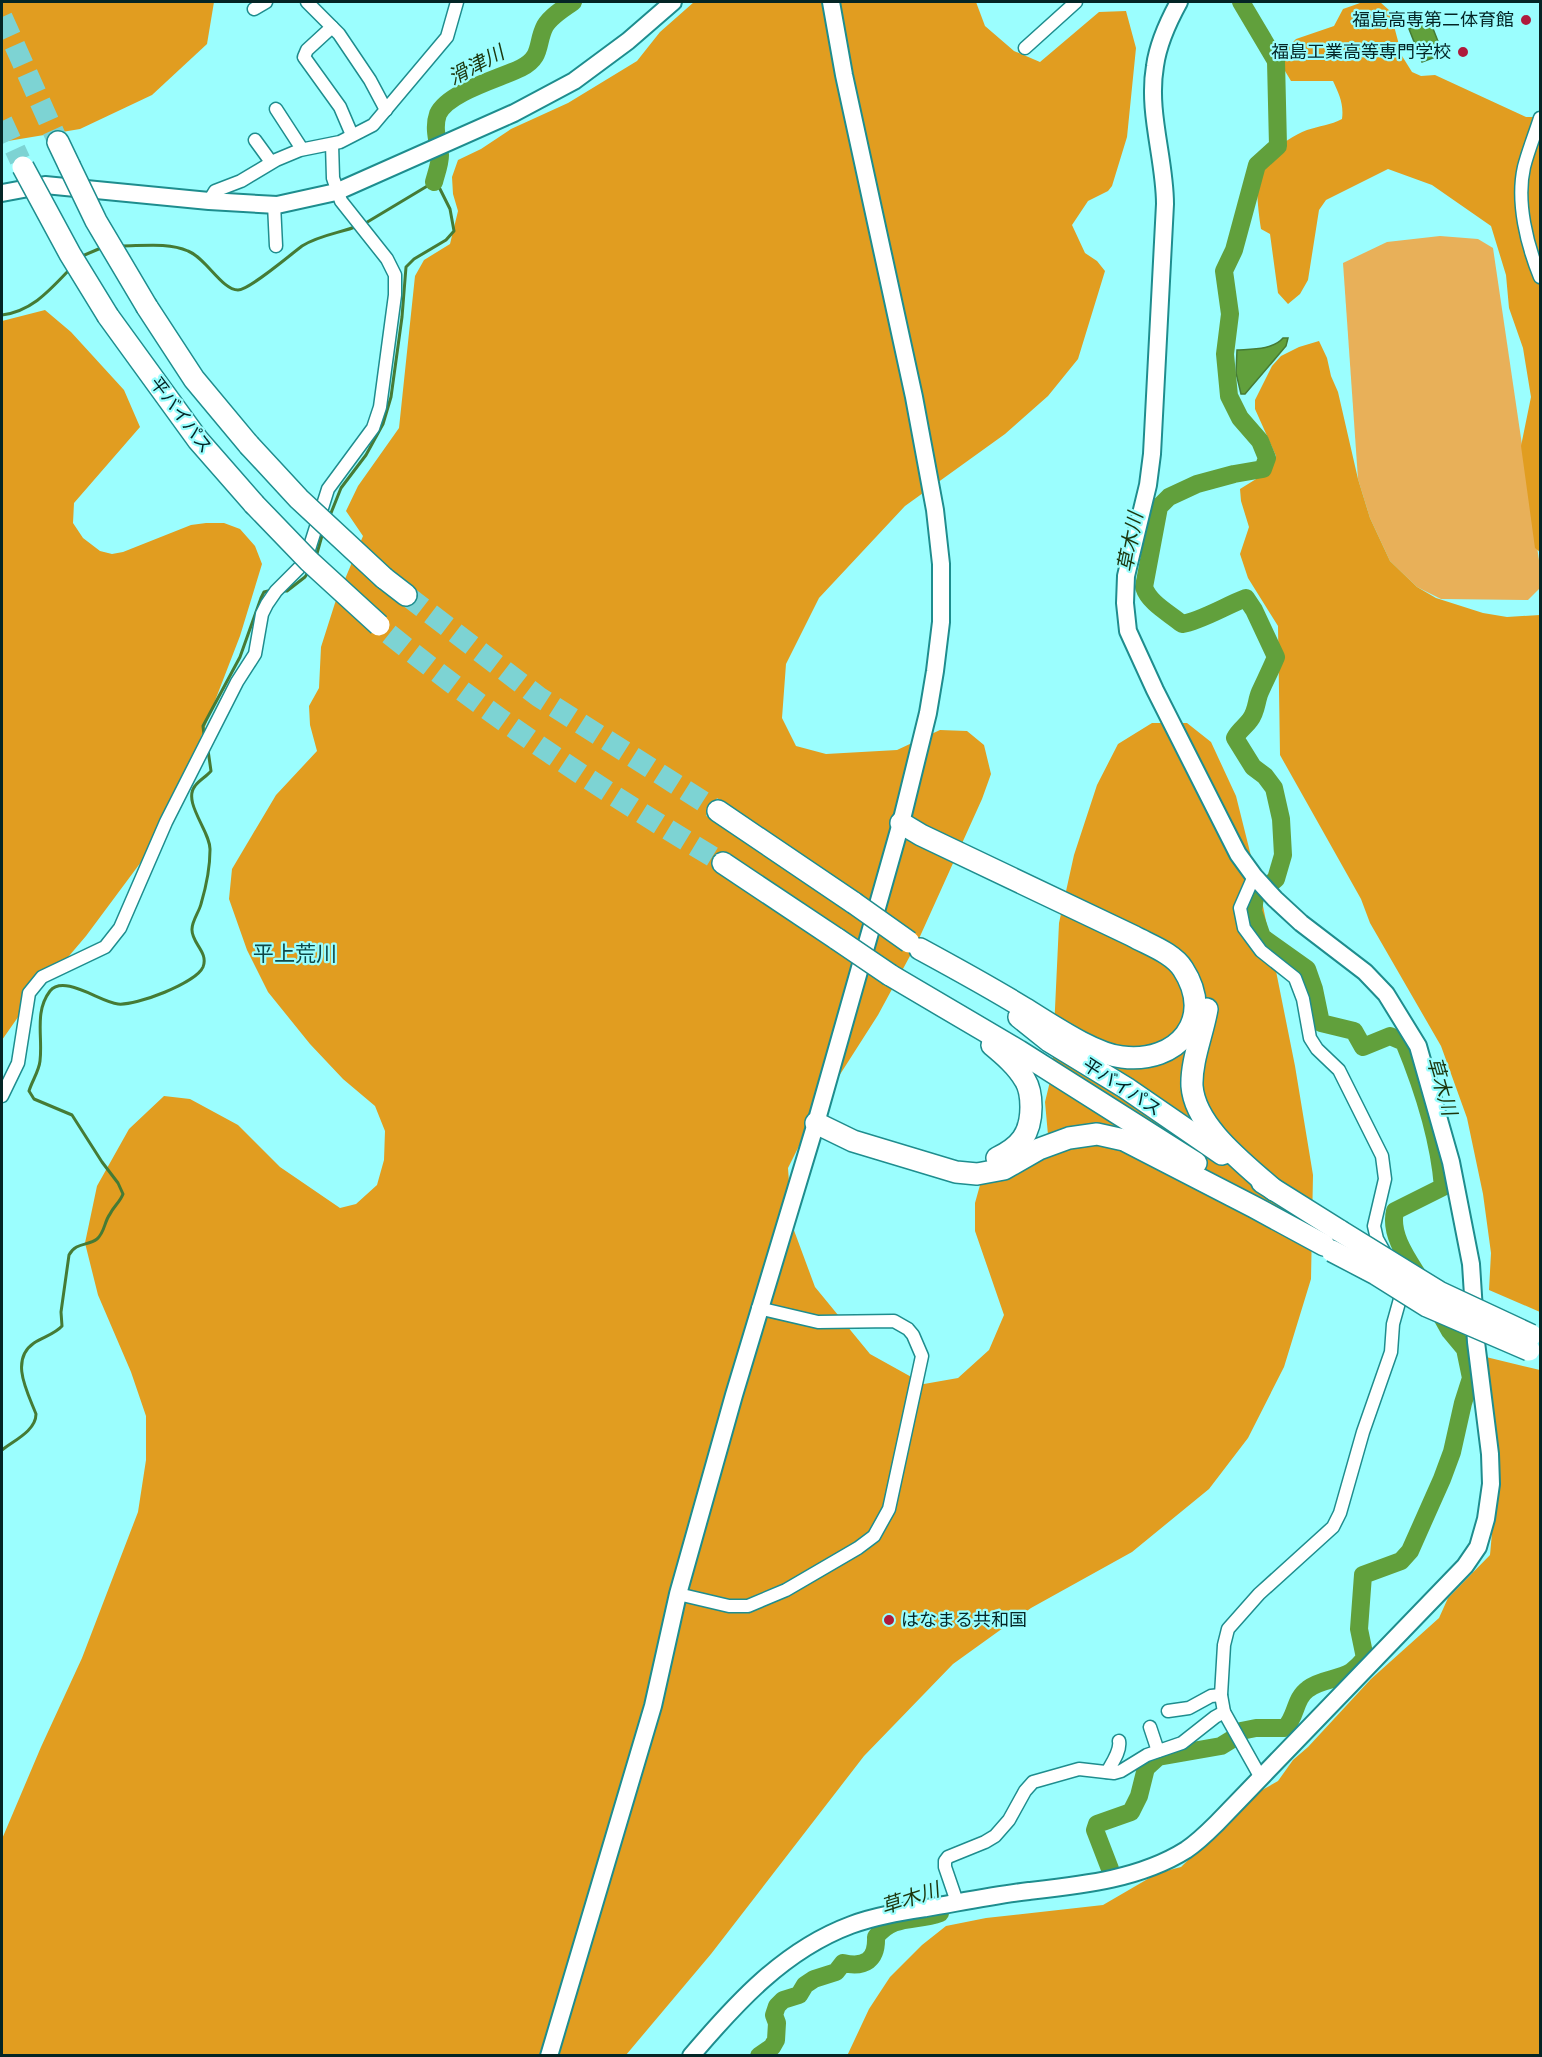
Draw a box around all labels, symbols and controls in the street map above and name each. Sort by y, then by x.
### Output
place label: 福島高専第二体育館 [1352,8,1514,30]
marker: 福島高専第二体育館 [1519,13,1533,27]
water label: 滑津川 [443,38,509,89]
place label: 福島工業高等専門学校 [1271,40,1451,62]
marker: 福島工業高等専門学校 [1456,45,1470,59]
street label: 平バイパス [146,372,218,457]
water label: 草木川 [1112,508,1147,574]
district label: 平上荒川 [253,940,337,965]
street label: 平バイパス [1079,1053,1166,1120]
water label: 草木川 [1423,1054,1463,1120]
place label: はなまる共和国 [901,1608,1027,1630]
marker: はなまる共和国 [882,1613,896,1627]
water label: 草木川 [877,1876,944,1918]

